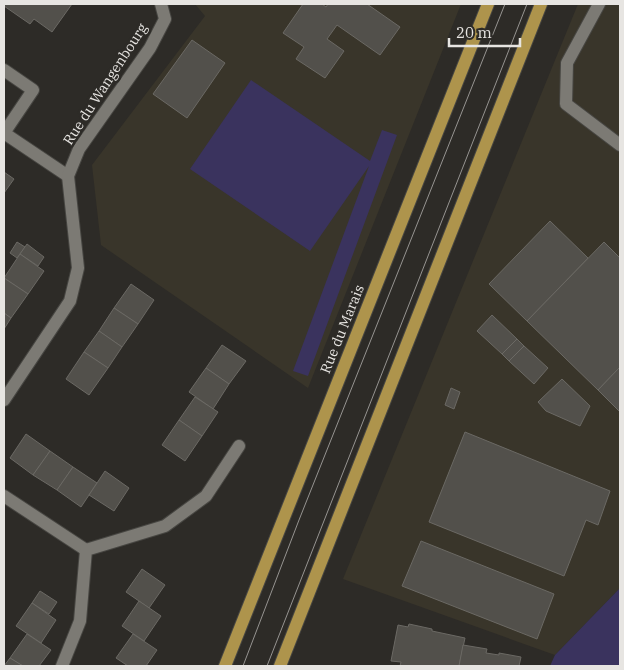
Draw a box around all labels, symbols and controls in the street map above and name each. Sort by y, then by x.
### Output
scale bar [449,15,520,47]
street label: Rue du Wangenbourg [59,20,151,148]
text: 20 m [456,23,492,42]
street label: Rue du Marais [316,282,368,376]

